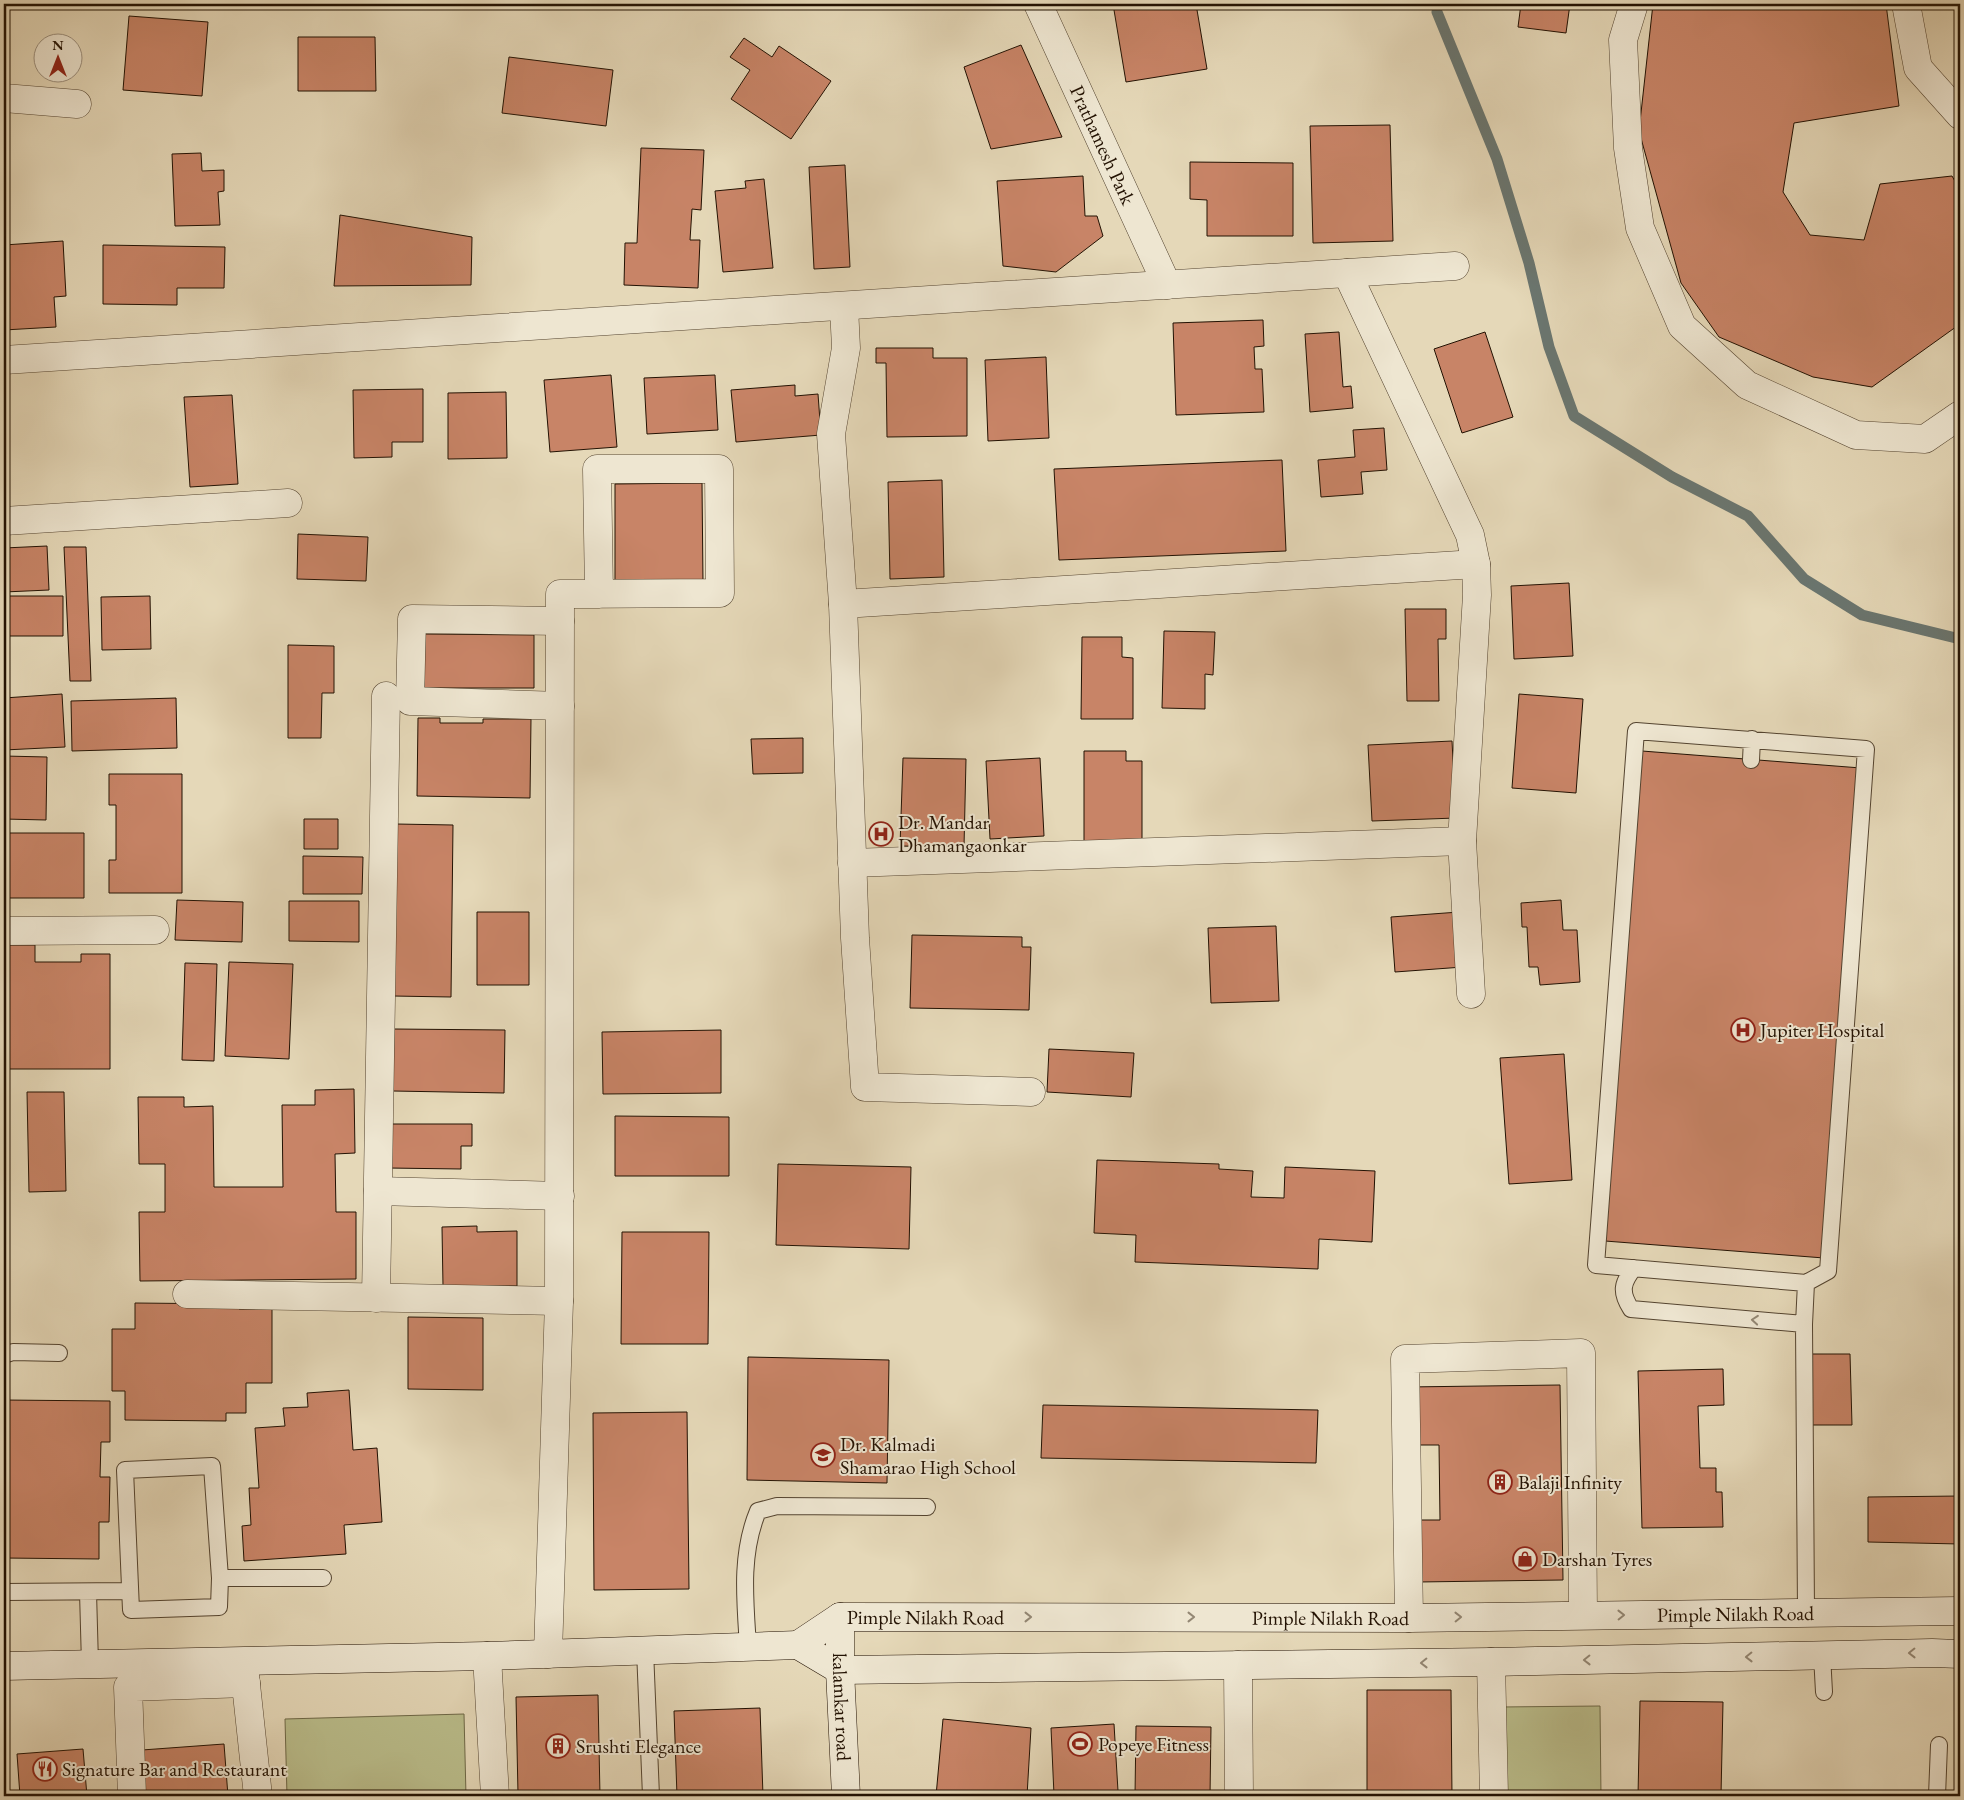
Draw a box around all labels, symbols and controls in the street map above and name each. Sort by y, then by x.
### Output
north arrow [32,32,82,82]
text: N [52,36,64,54]
street label: Prathamesh Park [1064,81,1142,209]
place label: Dr. Mandar Dhamangaonkar [898,809,1027,858]
hospital icon: Dr. Mandar Dhamangaonkar [868,821,894,847]
hospital icon: Jupiter Hospital [1730,1017,1756,1043]
place label: Jupiter Hospital [1758,1017,1884,1043]
one-way arrow [1751,1315,1759,1326]
place label: Dr. Kalmadi Shamarao High School [840,1431,1016,1480]
school or university icon: Dr. Kalmadi Shamarao High School [810,1442,836,1468]
building icon: Balaji Infinity [1487,1469,1513,1495]
place label: Balaji Infinity [1518,1469,1622,1495]
shop icon: Darshan Tyres [1512,1546,1538,1572]
place label: Darshan Tyres [1542,1546,1652,1572]
street label: Pimple Nilakh Road [1657,1600,1815,1628]
street label: Pimple Nilakh Road [847,1604,1005,1630]
street label: Pimple Nilakh Road [1252,1605,1410,1631]
one-way arrow [1618,1610,1625,1620]
one-way arrow [1025,1612,1033,1622]
one-way arrow [1188,1612,1195,1622]
one-way arrow [1455,1612,1463,1622]
one-way arrow [1907,1648,1915,1658]
one-way arrow [1745,1651,1753,1662]
street label: kalamkar road [827,1653,857,1762]
one-way arrow [1582,1655,1590,1665]
one-way arrow [1420,1657,1428,1668]
sports icon: Popeye Fitness [1067,1731,1093,1757]
place label: Popeye Fitness [1098,1731,1209,1757]
building icon: Srushti Elegance [545,1733,571,1759]
place label: Srushti Elegance [576,1733,701,1759]
restaurant icon: Signature Bar and Restaurant [32,1756,58,1782]
place label: Signature Bar and Restaurant [62,1756,287,1782]

